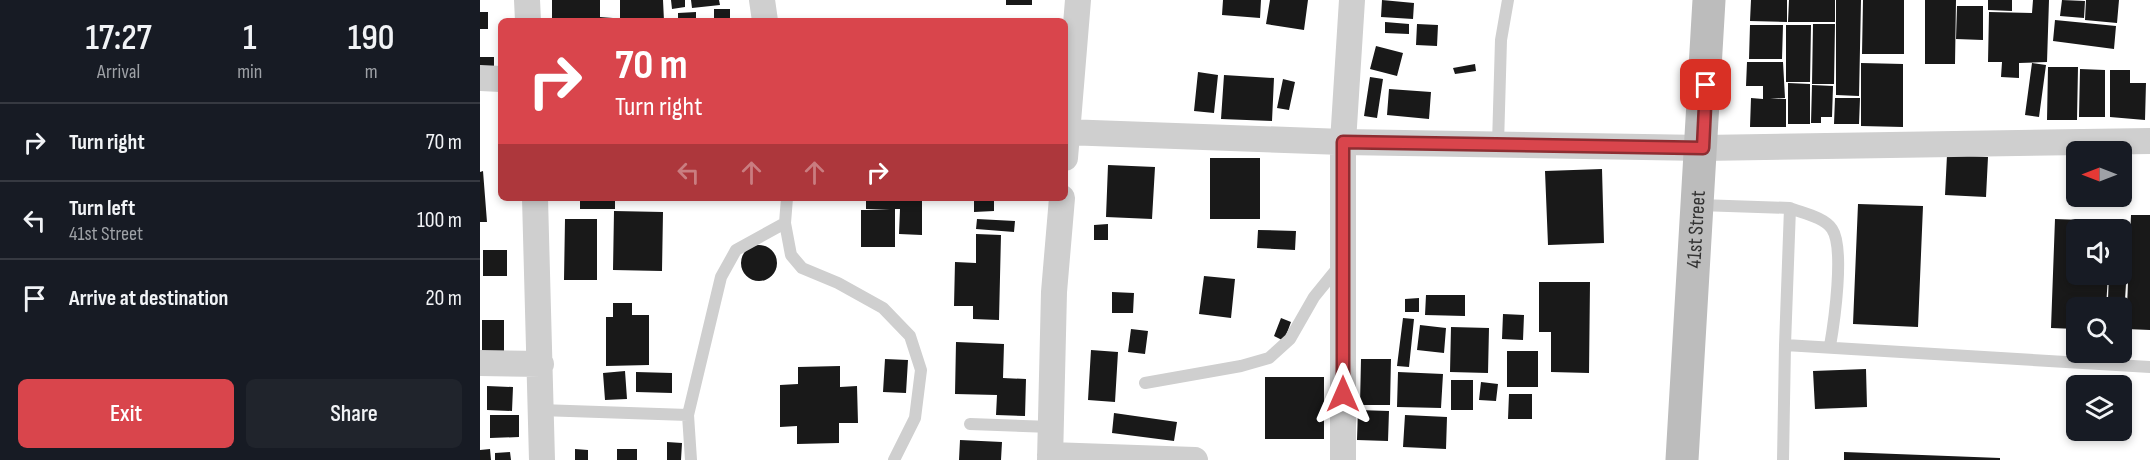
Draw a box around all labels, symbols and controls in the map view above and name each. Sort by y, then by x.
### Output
text: 17:27 [85,17,152,60]
text: 1 [243,17,257,60]
text: 190 [348,17,395,60]
text: 70 m [615,40,688,91]
icon: right [516,42,594,120]
pin [1680,59,1731,110]
text: Arrival [97,60,140,84]
text: min [237,60,262,84]
text: m [365,60,378,84]
icon: arrive [1689,68,1722,101]
text: Turn right [615,91,702,123]
icon: right [18,126,51,159]
text: Turn right [69,129,145,156]
text: 70 m [426,129,462,156]
north arrow [2066,141,2132,207]
map controls [2066,141,2132,441]
icon: left [672,156,705,189]
icon: ahead [735,156,768,189]
icon: ahead [798,156,831,189]
icon: right [861,156,894,189]
street label: 41st Street [1681,190,1711,269]
text: Turn left [69,195,135,222]
icon: left [18,204,51,237]
text: 100 m [417,207,462,234]
button: sound [2066,219,2132,285]
text: 41st Street [69,222,143,246]
icon: arrive [18,282,51,315]
text: Arrive at destination [69,285,228,312]
text: 20 m [426,285,462,312]
button: search [2066,297,2132,363]
position arrow [1311,362,1375,426]
button: layers [2066,375,2132,441]
button: Exit [18,379,234,448]
button: Share [246,379,462,448]

